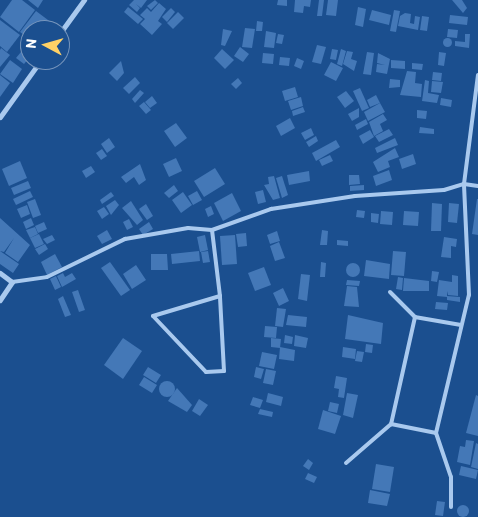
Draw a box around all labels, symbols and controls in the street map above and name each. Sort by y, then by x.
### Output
north arrow [20,20,70,70]
text: N [22,38,40,49]

